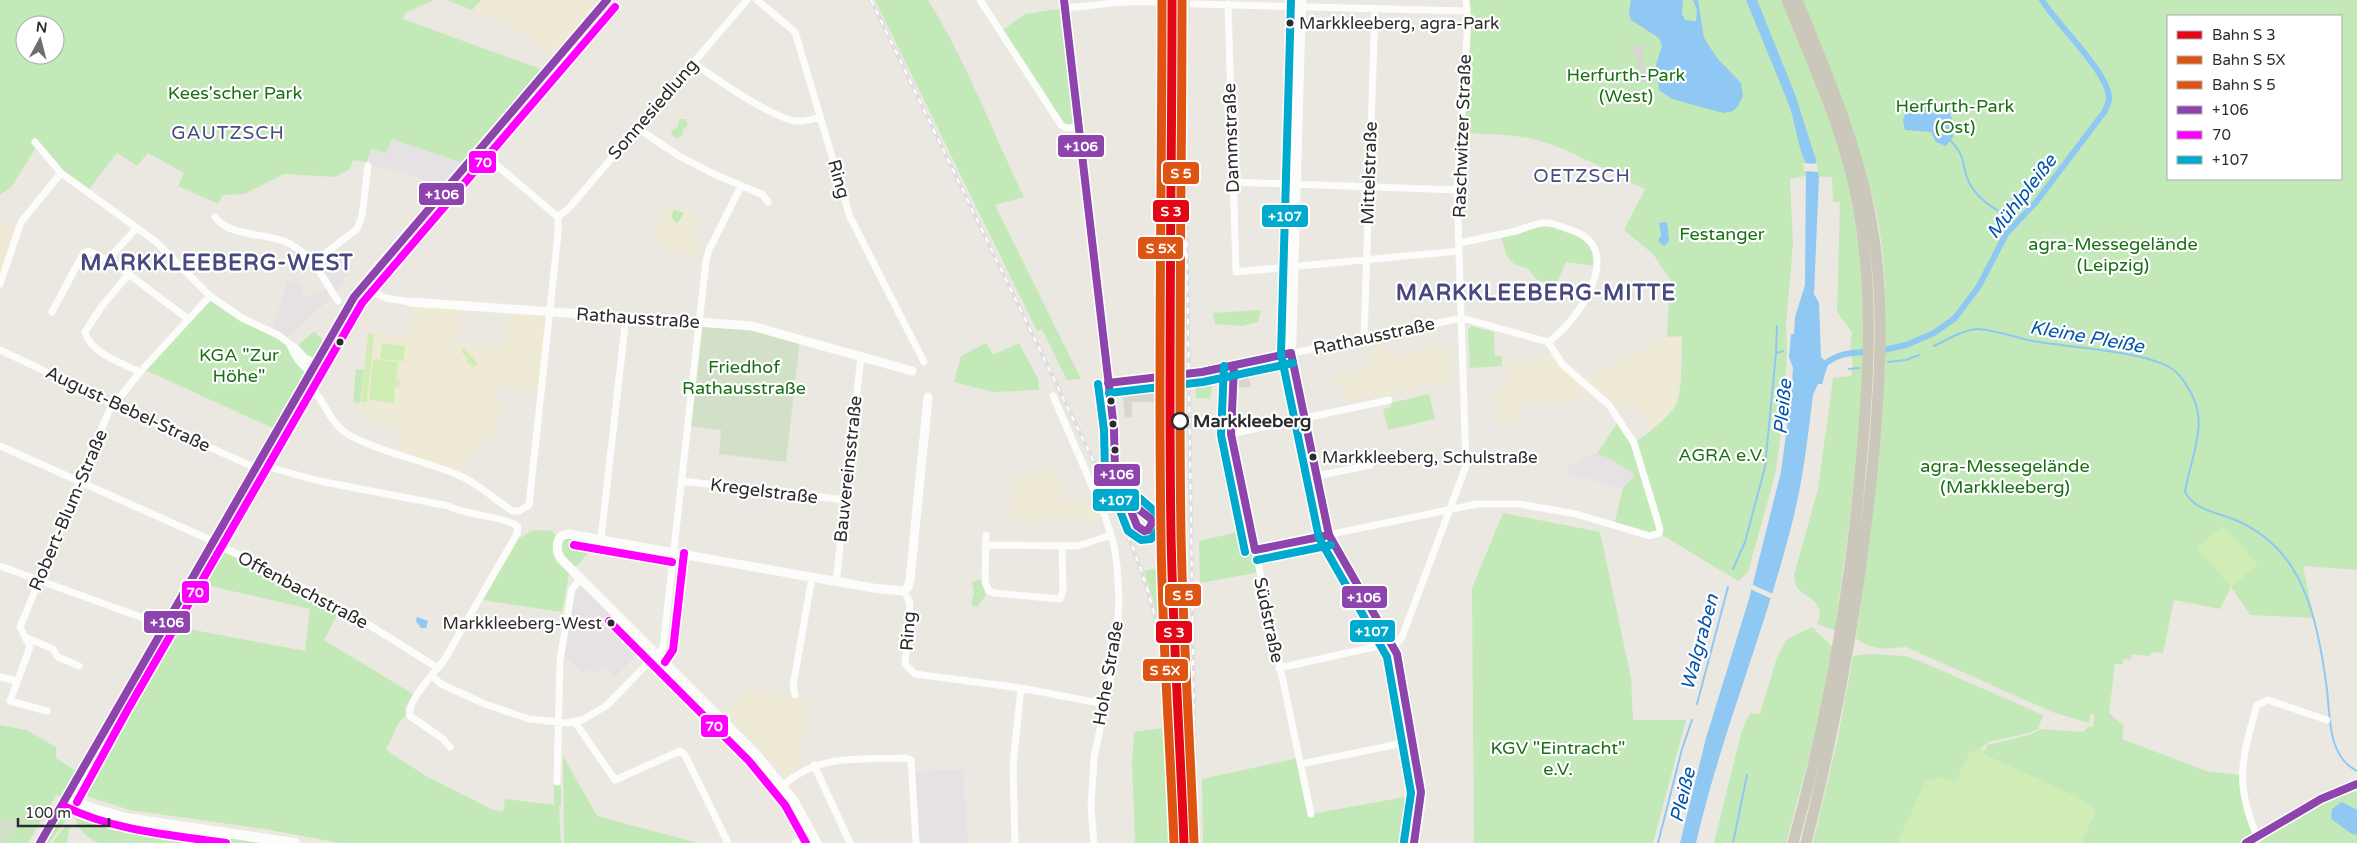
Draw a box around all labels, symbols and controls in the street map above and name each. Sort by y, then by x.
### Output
place label: Markkleeberg, agra-Park [1299,13,1499,34]
north arrow [15,15,65,65]
legend [2167,15,2342,180]
text: N [35,18,48,37]
marker: Markkleeberg, agra-Park [1285,18,1295,28]
text: Bahn S 3 [2212,26,2276,44]
text: Bahn S 5X [2212,51,2286,69]
street label: Sonnesiedlung [603,54,703,164]
street label: Raschwitzer Straße [1448,54,1476,218]
park label: Herfurth-Park (West) [1567,64,1686,107]
text: Bahn S 5 [2212,76,2276,94]
park label: Kees'scher Park [168,82,302,104]
street label: Dammstraße [1218,83,1244,193]
park label: Herfurth-Park (Ost) [1896,95,2015,138]
text: +106 [2212,101,2249,119]
street label: Mittelstraße [1356,121,1382,225]
district label: GAUTZSCH [171,122,285,144]
text: 70 [2212,126,2231,144]
line badge: +106 [1057,134,1105,158]
text: +106 [1064,138,1098,155]
water label: Mühlpleiße [1982,149,2062,243]
line badge: 70 [468,150,497,174]
text: +107 [2212,151,2249,169]
text: 70 [474,154,492,171]
street label: Ring [823,157,855,201]
line badge: S 5 [1162,161,1200,185]
text: S 5 [1170,165,1192,182]
district label: OETZSCH [1533,165,1631,187]
line badge: +106 [418,182,465,206]
text: +106 [425,186,459,203]
line badge: S 3 [1152,199,1190,223]
text: S 3 [1160,203,1182,220]
line badge: +107 [1261,204,1309,228]
text: +107 [1268,208,1302,225]
park label: Festanger [1679,223,1765,245]
park label: agra-Messegelände (Leipzig) [2028,233,2198,276]
line badge: S 5X [1137,236,1184,260]
text: S 5X [1146,240,1177,257]
district label: MARKKLEEBERG-WEST [80,250,354,276]
district label: MARKKLEEBERG-MITTE [1396,280,1676,306]
street label: Rathausstraße [575,303,701,333]
street label: Rathausstraße [1311,312,1437,360]
water label: Kleine Pleiße [2028,316,2147,358]
unlabelled marker [335,337,345,347]
park label: KGA "Zur Höhe" [199,344,279,387]
park label: Friedhof Rathausstraße [682,356,806,399]
street label: August-Bebel-Straße [42,361,214,457]
water label: Pleiße [1770,377,1796,436]
street label: Bauvereinsstraße [829,394,867,544]
unlabelled marker [1106,396,1116,406]
place label: Markkleeberg [1193,410,1311,432]
marker: Markkleeberg [1171,412,1189,430]
unlabelled marker [1108,419,1118,429]
street label: Robert-Blum-Straße [24,426,112,594]
park label: AGRA e.V. [1678,444,1766,466]
unlabelled marker [1110,445,1120,455]
place label: Markkleeberg, Schulstraße [1322,447,1538,468]
marker: Markkleeberg, Schulstraße [1308,452,1318,462]
park label: agra-Messegelände (Markkleeberg) [1920,455,2090,498]
line badge: +106 [1093,463,1141,487]
text: +106 [1100,466,1134,483]
street label: Kregelstraße [709,473,819,509]
line badge: +107 [1092,488,1140,512]
text: +107 [1099,492,1133,509]
street label: Offenbachstraße [234,546,372,634]
street label: Südstraße [1249,575,1289,665]
line badge: 70 [181,580,210,604]
line badge: S 5 [1164,583,1202,607]
text: 70 [186,584,204,601]
line badge: +106 [1341,585,1388,609]
text: S 5 [1172,587,1194,604]
text: +106 [1347,589,1381,606]
water label: Walgraben [1677,592,1723,692]
line badge: +106 [143,610,191,634]
street label: Ring [896,610,920,652]
place label: Markkleeberg-West [443,613,602,634]
text: +106 [150,614,184,631]
marker: Markkleeberg-West [606,618,616,628]
street label: Hohe Straße [1088,619,1128,727]
line badge: +107 [1349,619,1396,643]
line badge: S 3 [1155,620,1193,644]
text: +107 [1355,623,1389,640]
text: S 3 [1163,624,1185,641]
line badge: S 5X [1142,658,1189,682]
text: S 5X [1150,662,1181,679]
line badge: 70 [700,714,729,738]
text: 70 [705,718,723,735]
park label: KGV "Eintracht" e.V. [1491,737,1625,780]
water label: Pleiße [1666,765,1701,825]
scale bar [18,796,109,828]
text: 100 m [25,804,71,822]

